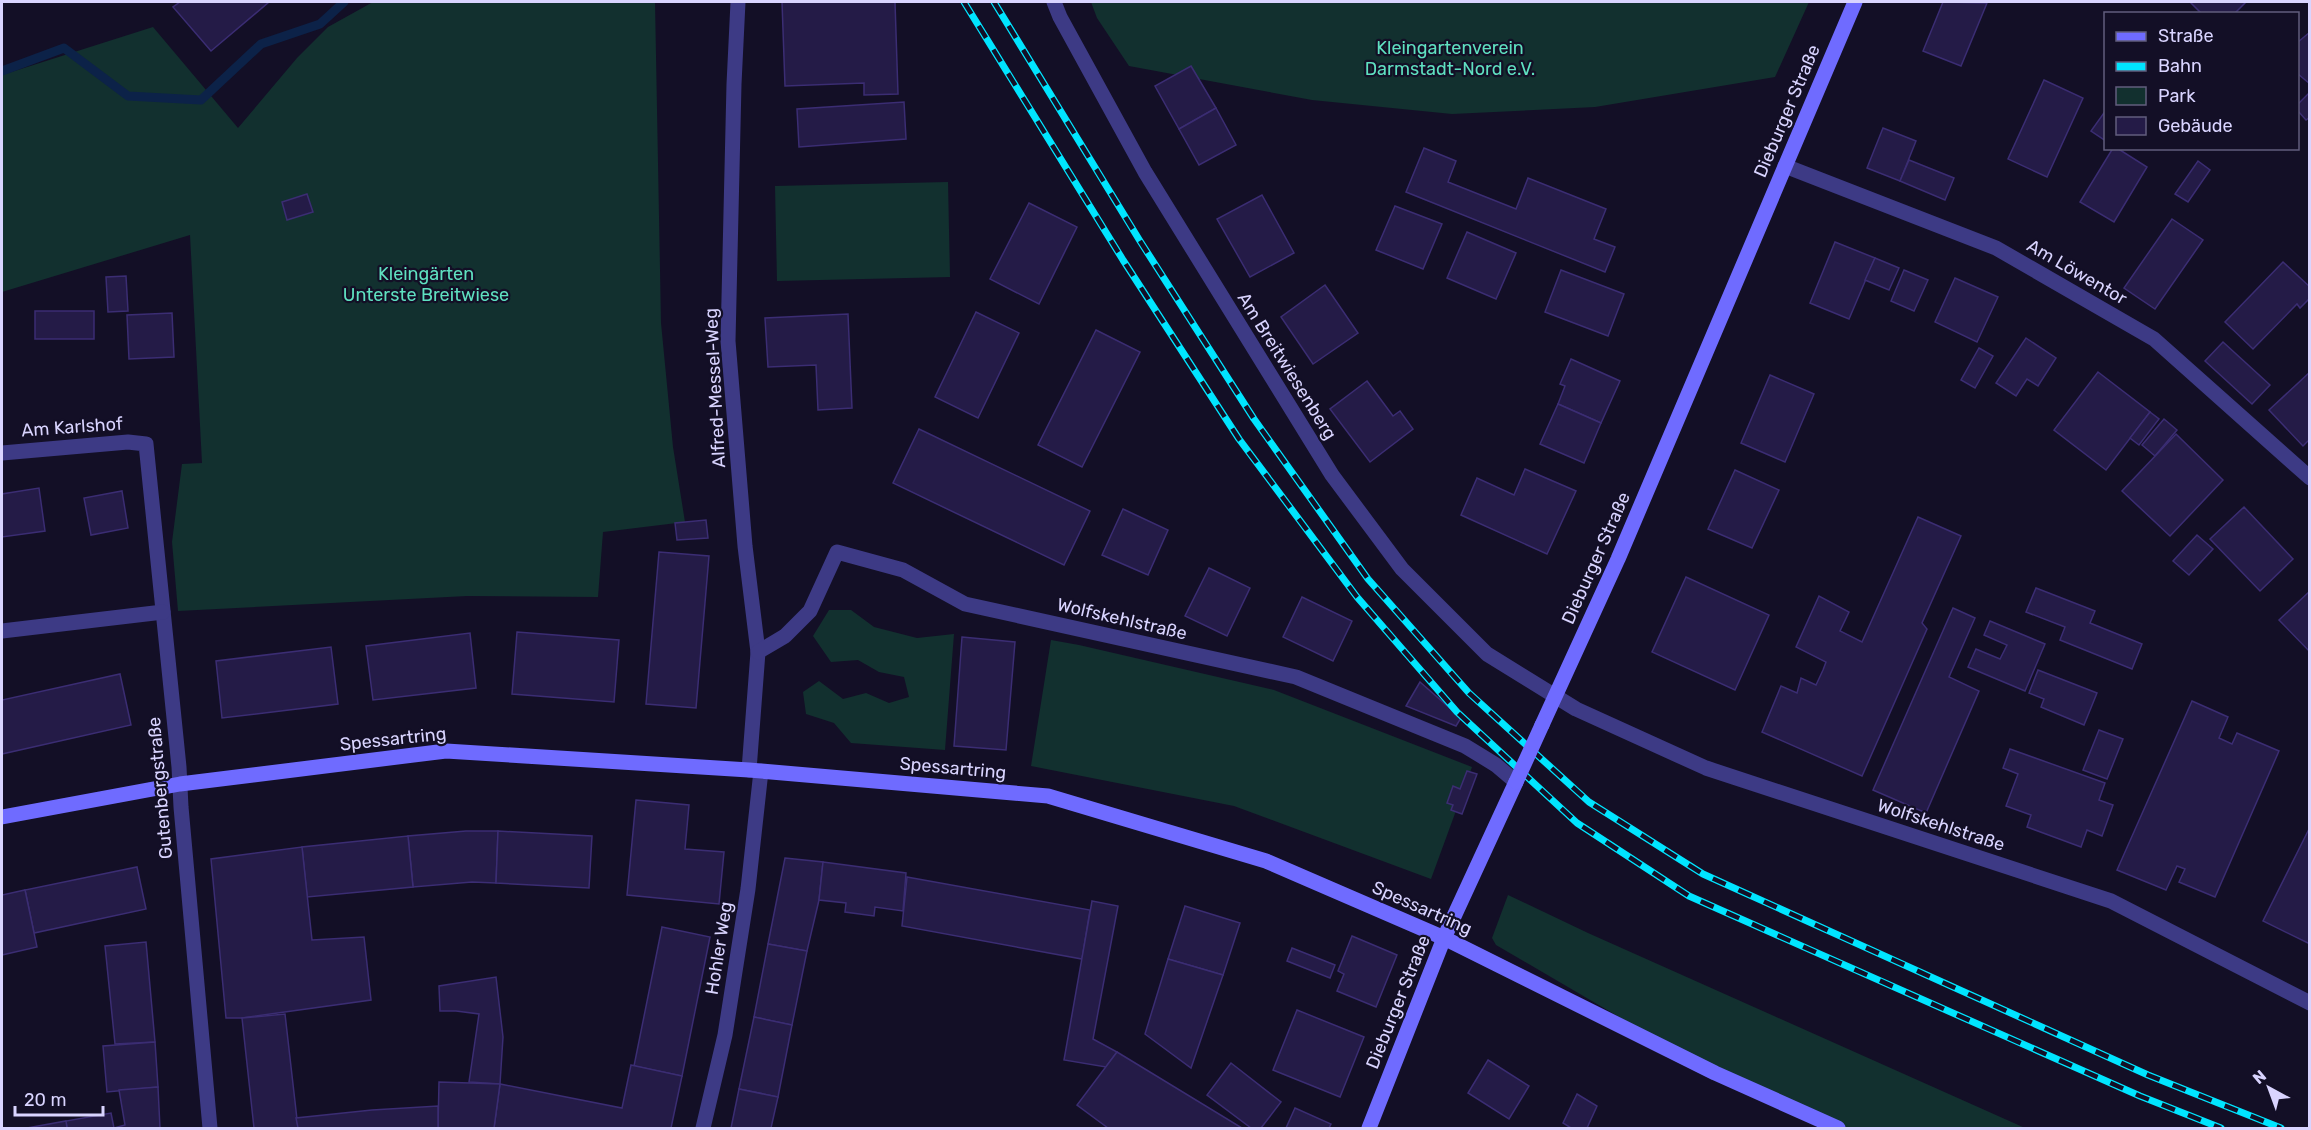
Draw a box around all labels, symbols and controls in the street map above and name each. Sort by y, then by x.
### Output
legend [2104,12,2299,150]
text: Straße [2158,25,2214,47]
park label: Kleingartenverein Darmstadt-Nord e.V. [1365,37,1535,80]
street label: Dieburger Straße [1749,41,1825,181]
text: Bahn [2158,55,2202,77]
text: Park [2158,85,2196,107]
text: Gebäude [2158,115,2233,137]
street label: Am Löwentor [2023,235,2131,310]
park label: Kleingärten Unterste Breitwiese [343,263,509,306]
street label: Am Breitwiesenberg [1233,288,1341,444]
street label: Alfred-Messel-Weg [700,308,730,468]
street label: Am Karlshof [21,412,124,442]
street label: Dieburger Straße [1557,489,1635,627]
street label: Wolfskehlstraße [1055,593,1189,645]
street label: Gutenbergstraße [143,716,177,860]
street label: Spessartring [339,722,447,756]
street label: Spessartring [899,752,1007,784]
street label: Wolfskehlstraße [1875,794,2007,856]
street label: Spessartring [1369,876,1475,940]
street label: Hohler Weg [701,900,737,996]
street label: Dieburger Straße [1361,932,1435,1072]
north arrow [2239,1058,2299,1118]
text: N [2249,1066,2270,1088]
scale bar [15,1079,104,1117]
text: 20 m [24,1089,66,1111]

